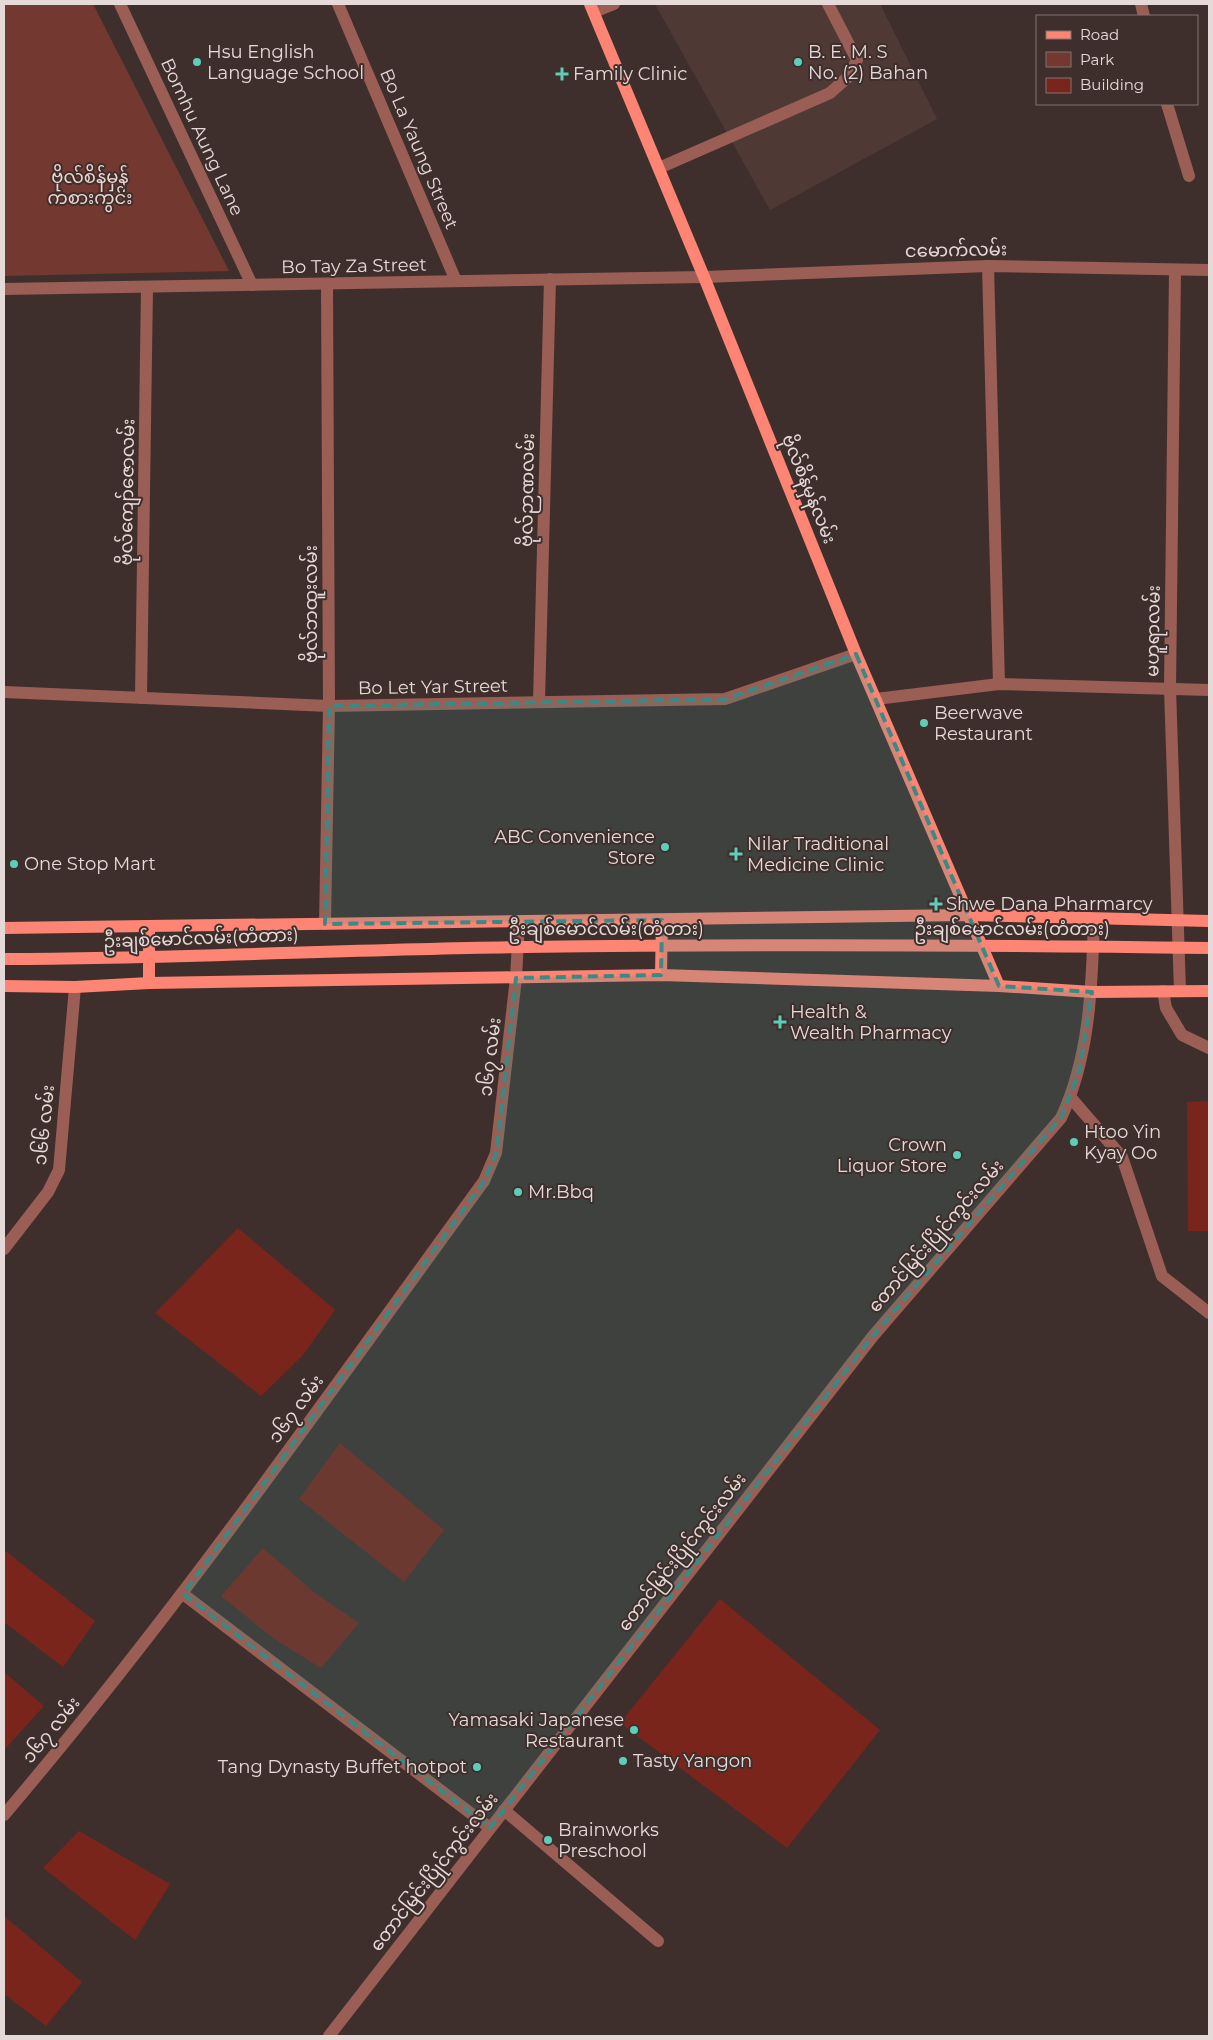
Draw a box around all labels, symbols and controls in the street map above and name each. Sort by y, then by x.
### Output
legend [1036,15,1198,105]
text: Road [1080,25,1119,44]
place label: Hsu English Language School [207,41,364,84]
place label: B. E. M. S No. (2) Bahan [808,41,928,84]
text: Park [1080,50,1114,69]
street label: Bomhu Aung Lane [156,55,248,219]
marker: Hsu English Language School [191,56,203,68]
marker: B. E. M. S No. (2) Bahan [792,56,804,68]
place label: Family Clinic [573,63,687,85]
street label: Bo La Yaung Street [375,65,463,233]
marker: Family Clinic [555,67,569,81]
text: Building [1080,75,1144,94]
park label: ဗိုလ်စိန်မှန် ကစားကွင်း [48,163,132,213]
street label: ငမောက်လမ်း [905,236,1007,262]
street label: Bo Tay Za Street [281,254,427,278]
street label: ဗိုလ်ကျော်ဇောလမ်း [112,418,143,566]
street label: ဗိုလ်စိန်မှန်လမ်း [773,430,844,548]
street label: ဗိုလ်ဉာဏလမ်း [512,433,543,547]
street label: ဗိုလ်ဘထူးလမ်း [297,545,326,663]
street label: မဟူရာလမ်း [1139,585,1169,677]
street label: Bo Let Yar Street [358,675,508,699]
place label: Beerwave Restaurant [934,702,1033,745]
marker: Beerwave Restaurant [918,717,930,729]
place label: ABC Convenience Store [494,826,655,869]
place label: Nilar Traditional Medicine Clinic [747,833,889,876]
marker: ABC Convenience Store [659,841,671,853]
marker: Nilar Traditional Medicine Clinic [729,847,743,861]
place label: One Stop Mart [24,853,156,875]
marker: One Stop Mart [8,858,20,870]
place label: Shwe Dana Pharmarcy [946,893,1153,915]
marker: Shwe Dana Pharmarcy [930,898,942,910]
street label: ဦးချစ်မောင်လမ်း(တံတား) [508,916,704,944]
street label: ဦးချစ်မောင်လမ်း(တံတား) [914,916,1110,944]
street label: ဦးချစ်မောင်လမ်း(တံတား) [103,922,299,956]
place label: Health & Wealth Pharmacy [790,1001,952,1044]
street label: ၁၆၇ လမ်း [472,1016,510,1098]
marker: Health & Wealth Pharmacy [774,1016,786,1028]
street label: ၁၆၆ လမ်း [27,1084,59,1166]
place label: Htoo Yin Kyay Oo [1084,1121,1161,1164]
place label: Crown Liquor Store [837,1134,947,1177]
marker: Htoo Yin Kyay Oo [1068,1136,1080,1148]
marker: Crown Liquor Store [951,1149,963,1161]
street label: တောင်မြင်းပြိုင်ကွင်းလမ်း [861,1153,1011,1319]
place label: Mr.Bbq [528,1181,594,1203]
marker: Mr.Bbq [512,1186,524,1198]
street label: ၁၆၇ လမ်း [262,1369,331,1450]
street label: တောင်မြင်းပြိုင်ကွင်းလမ်း [611,1467,754,1638]
street label: ၁၆၇ လမ်း [16,1691,88,1770]
place label: Yamasaki Japanese Restaurant [449,1709,624,1752]
marker: Yamasaki Japanese Restaurant [628,1724,640,1736]
place label: Tasty Yangon [633,1750,752,1772]
marker: Tasty Yangon [617,1755,629,1767]
place label: Tang Dynasty Buffet hotpot [218,1756,467,1778]
marker: Tang Dynasty Buffet hotpot [471,1761,483,1773]
street label: တောင်မြင်းပြိုင်ကွင်းလမ်း [363,1787,506,1958]
place label: Brainworks Preschool [558,1819,659,1862]
marker: Brainworks Preschool [542,1834,554,1846]

